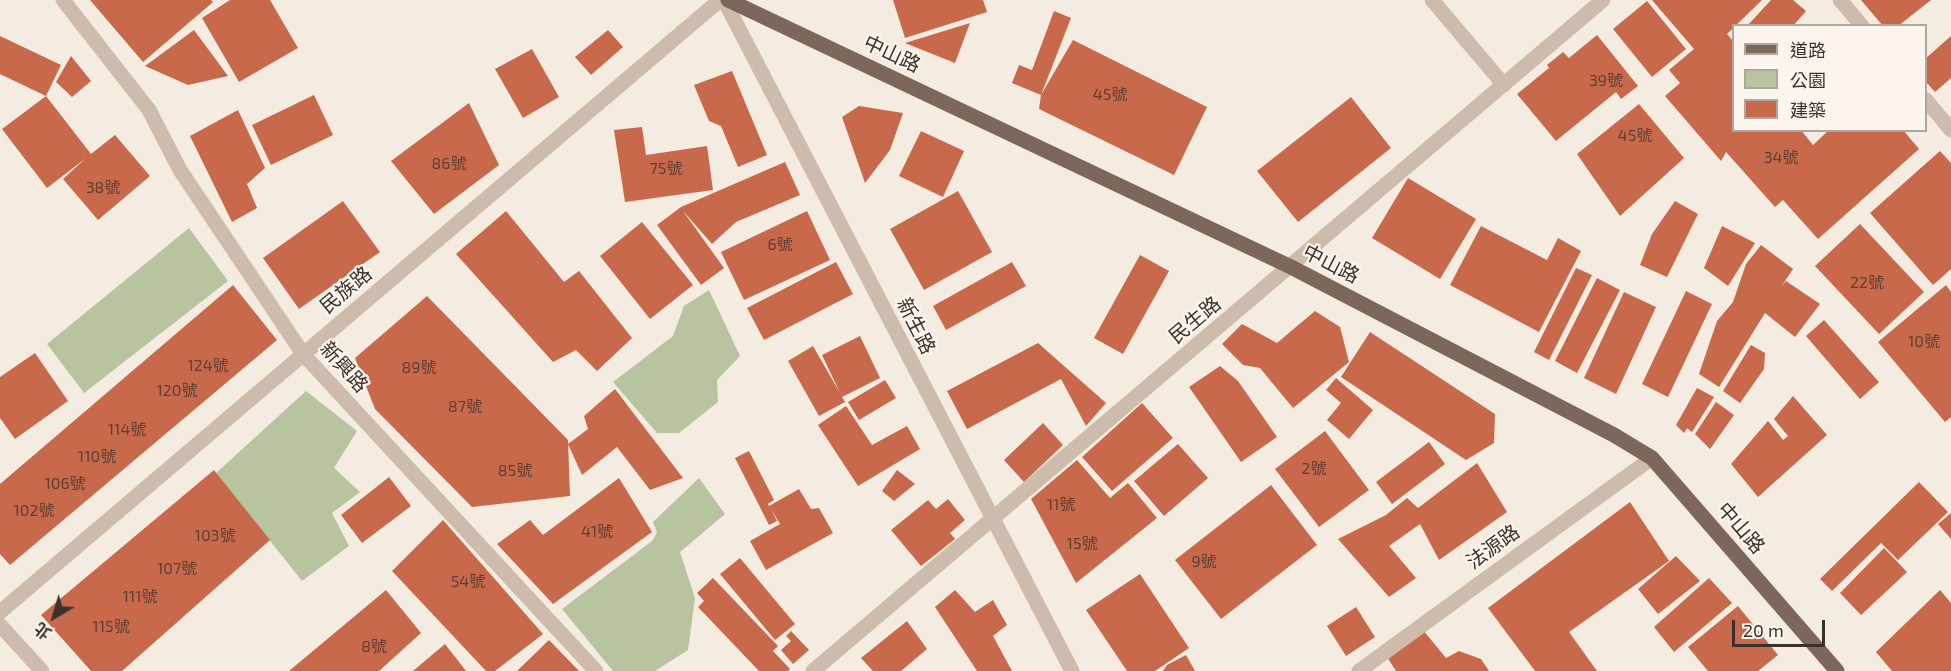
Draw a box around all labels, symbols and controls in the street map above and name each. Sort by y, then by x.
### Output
legend [1732,24,1927,132]
street label: 中山路 [860,30,924,78]
text: 道路 [1790,39,1826,61]
text: 公園 [1790,69,1826,91]
house number: 39號 [1589,71,1623,91]
house number: 45號 [1093,85,1127,105]
text: 建築 [1790,99,1826,121]
house number: 45號 [1618,126,1652,146]
house number: 34號 [1764,148,1798,168]
house number: 86號 [432,154,466,174]
house number: 75號 [650,159,682,179]
house number: 38號 [86,178,120,198]
house number: 6號 [767,235,793,255]
street label: 中山路 [1299,240,1363,288]
street label: 民族路 [315,262,377,318]
house number: 22號 [1850,273,1884,293]
street label: 民生路 [1164,292,1226,348]
street label: 新生路 [892,294,940,358]
house number: 10號 [1908,332,1940,352]
street label: 新興路 [315,337,373,397]
house number: 124號 [187,356,229,376]
house number: 89號 [402,358,436,378]
house number: 120號 [156,381,198,401]
house number: 87號 [448,397,482,417]
house number: 114號 [108,420,146,440]
house number: 110號 [78,447,116,467]
house number: 2號 [1302,459,1326,479]
house number: 85號 [498,461,532,481]
house number: 106號 [44,474,86,494]
house number: 11號 [1047,495,1075,515]
street label: 中山路 [1712,497,1770,559]
house number: 102號 [13,501,55,521]
street label: 法源路 [1462,520,1524,574]
house number: 41號 [581,522,613,542]
house number: 103號 [195,526,235,546]
house number: 15號 [1067,534,1097,554]
house number: 9號 [1191,552,1217,572]
house number: 107號 [157,559,197,579]
house number: 54號 [451,572,485,592]
north arrow [24,587,84,647]
house number: 111號 [122,587,158,607]
scale bar [1735,608,1828,646]
house number: 115號 [92,617,130,637]
text: 北 [30,619,55,644]
text: 20 m [1743,619,1784,641]
house number: 8號 [361,637,387,657]

